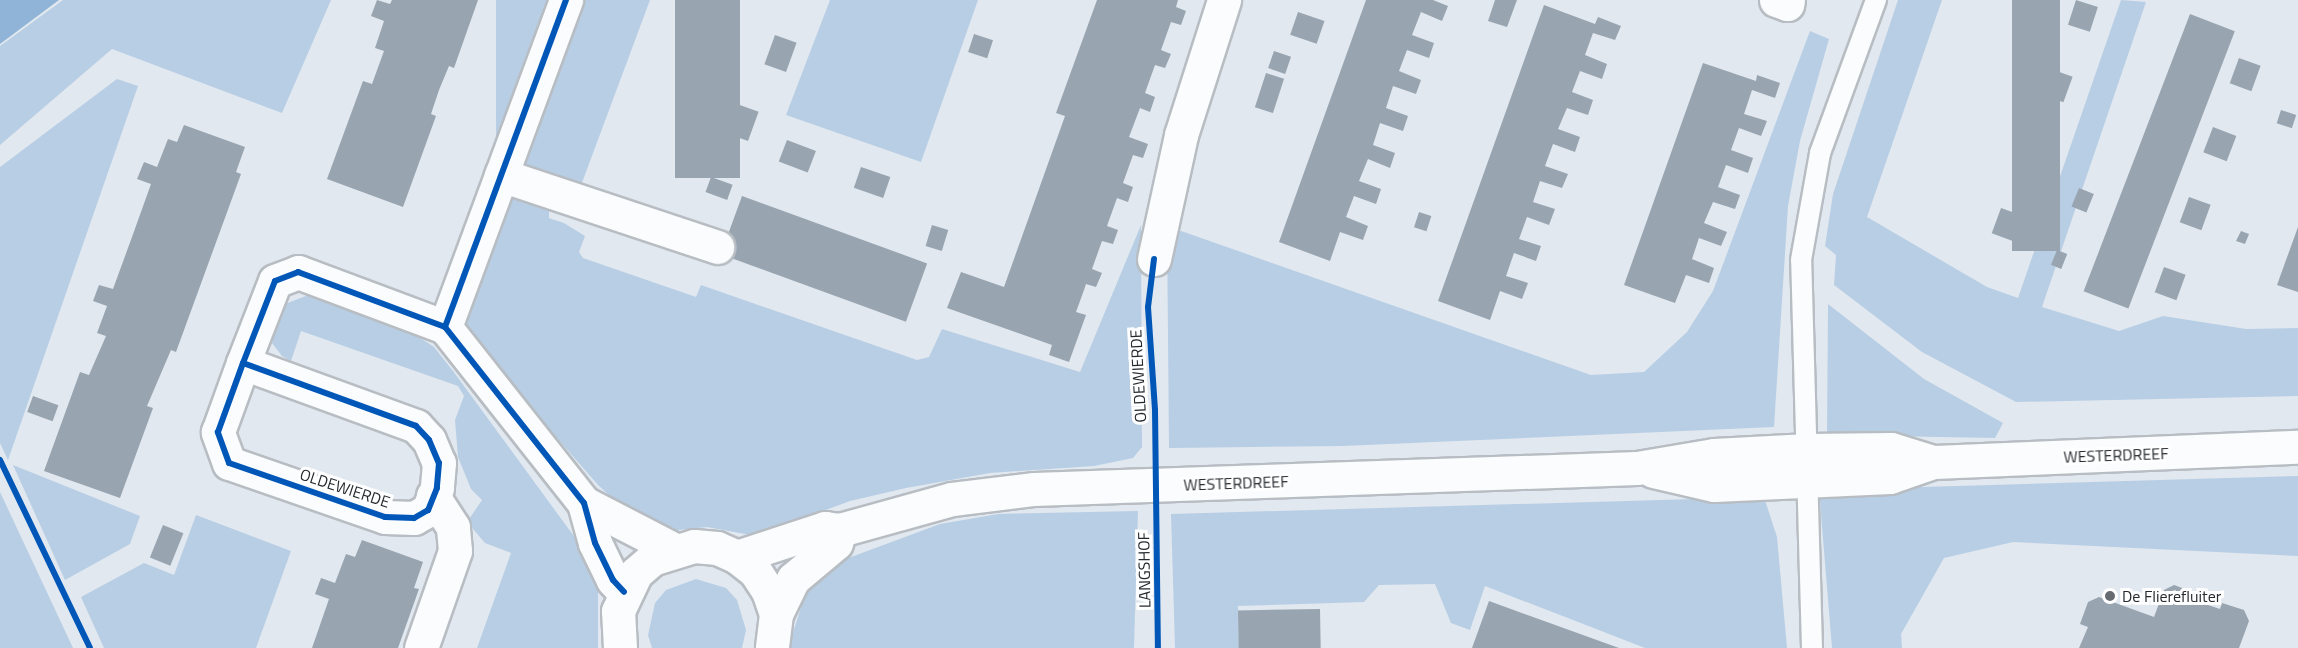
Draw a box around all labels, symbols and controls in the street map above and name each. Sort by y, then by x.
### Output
street label: OLDEWIERDE [1126,329,1150,423]
street label: WESTERDREEF [2063,444,2169,466]
street label: OLDEWIERDE [298,464,392,512]
street label: WESTERDREEF [1183,472,1289,494]
street label: LANGSHOF [1134,532,1154,608]
place label: De Flierefluiter [2122,586,2221,606]
marker: De Flierefluiter [2103,589,2117,603]

